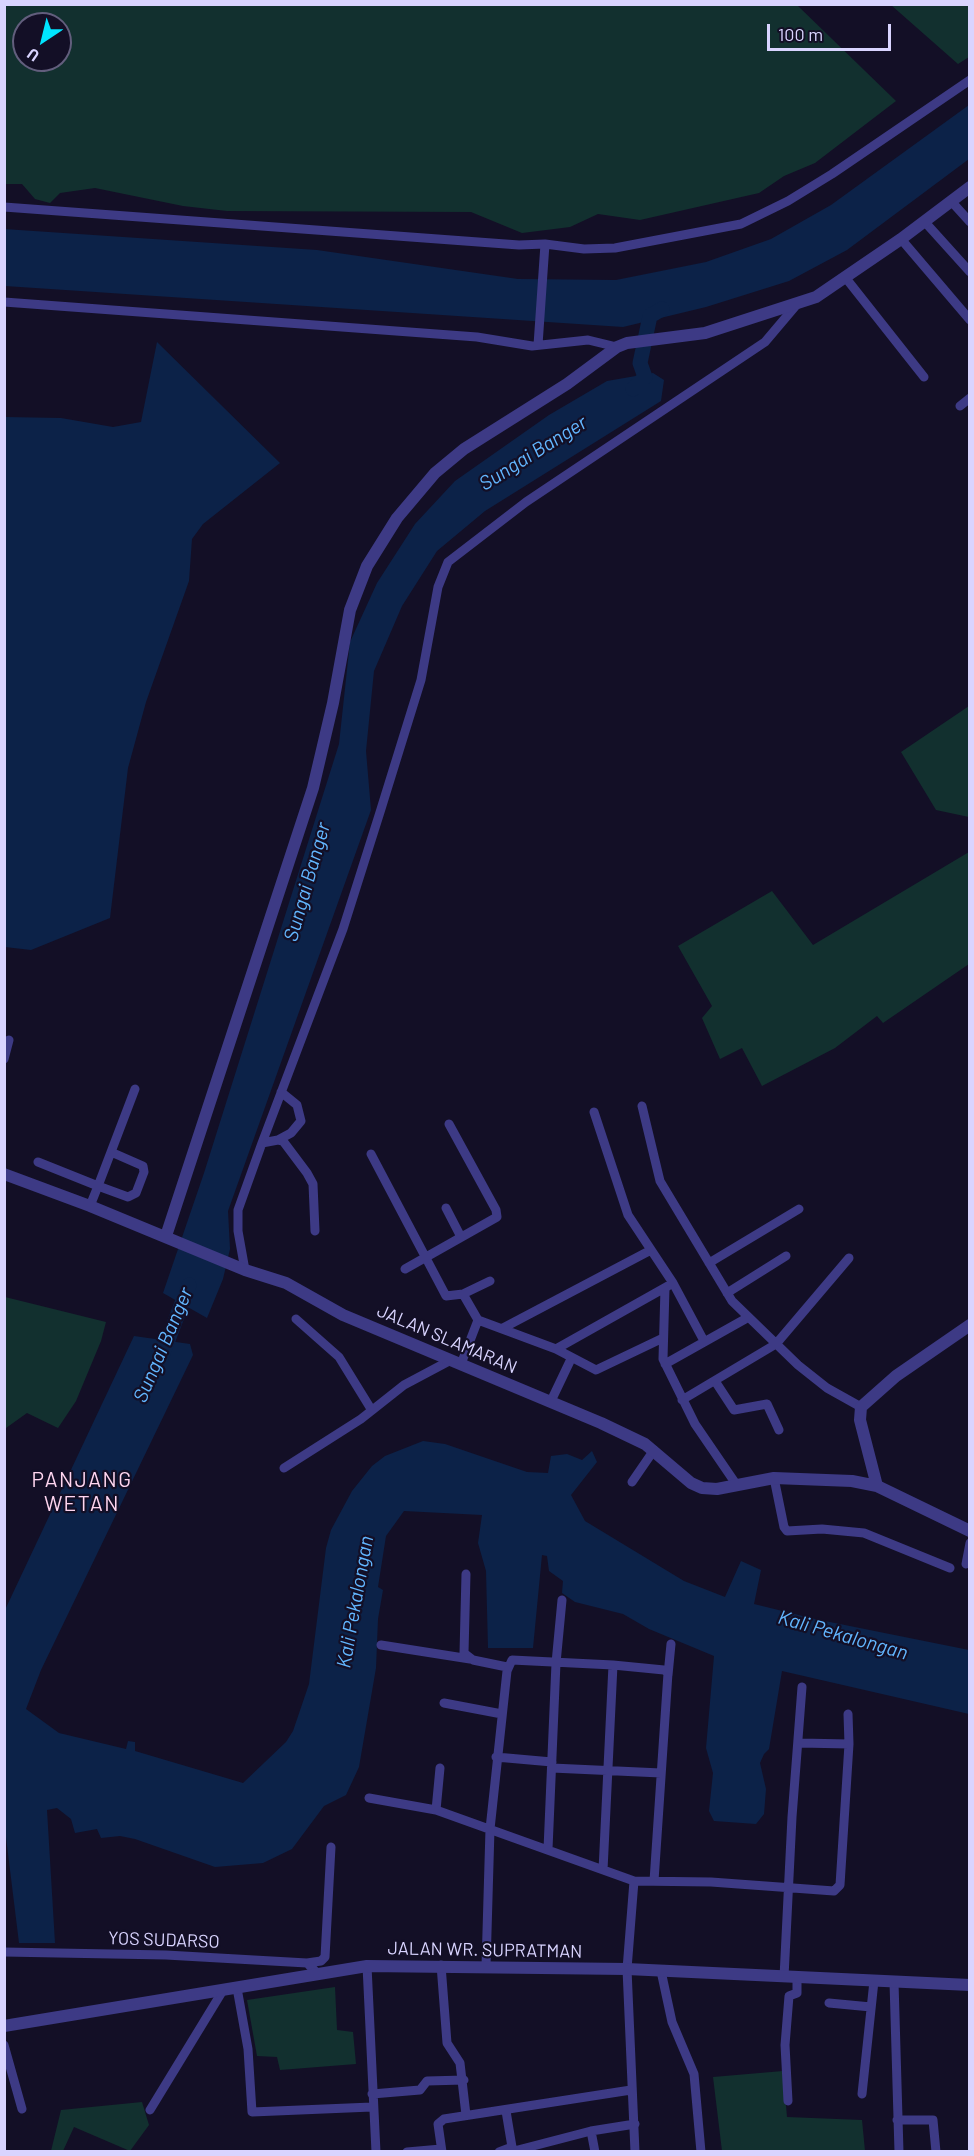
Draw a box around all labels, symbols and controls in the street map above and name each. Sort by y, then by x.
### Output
north arrow [12,12,72,72]
scale bar [770,12,894,50]
text: 100 m [778,23,823,45]
text: U [23,45,42,66]
water label: Sungai Banger [475,410,591,496]
water label: Sungai Banger [279,820,335,944]
water label: Sungai Banger [128,1284,198,1406]
street label: JALAN SLAMARAN [374,1300,520,1378]
district label: PANJANG WETAN [31,1467,133,1517]
water label: Kali Pekalongan [332,1534,378,1670]
water label: Kali Pekalongan [775,1605,911,1665]
street label: YOS SUDARSO [108,1927,220,1953]
street label: JALAN WR. SUPRATMAN [387,1938,583,1962]

